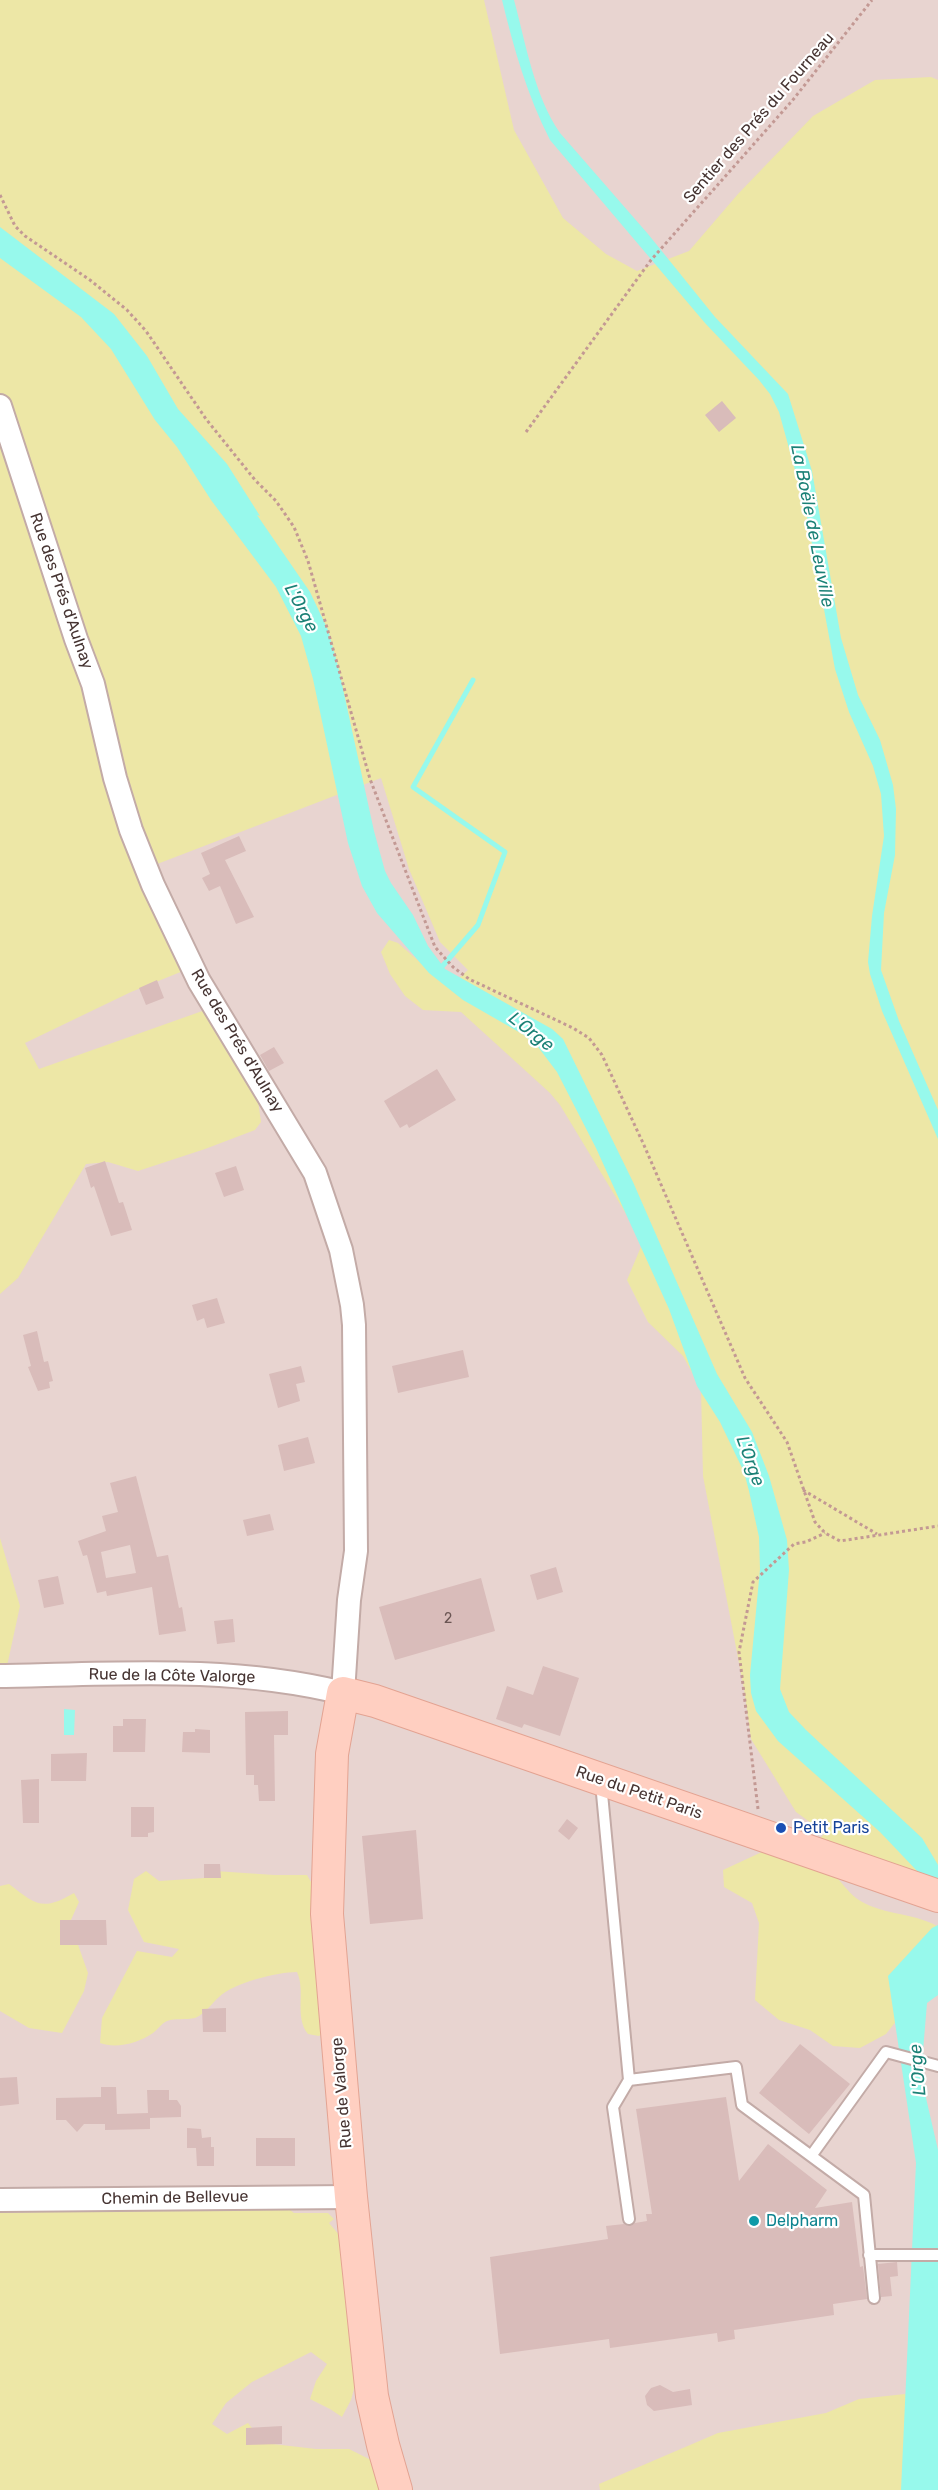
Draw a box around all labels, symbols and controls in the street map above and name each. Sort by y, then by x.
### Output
street label: Sentier des Prés du Fourneau [680,29,838,207]
water label: La Boële de Leuville [786,443,838,609]
street label: Rue des Prés d'Aulnay [25,510,97,672]
water label: L'Orge [279,580,323,636]
street label: Rue des Prés d'Aulnay [187,966,287,1116]
water label: L'Orge [504,1008,558,1056]
water label: L'Orge [731,1433,769,1489]
house number: 2 [444,1611,452,1627]
street label: Rue de la Côte Valorge [88,1665,256,1687]
street label: Rue du Petit Paris [573,1762,705,1824]
place label: Petit Paris [793,1818,869,1838]
marker: Petit Paris [774,1821,788,1835]
street label: Rue de Valorge [328,2037,356,2149]
water label: L'Orge [905,2043,931,2097]
street label: Chemin de Bellevue [101,2187,249,2209]
place label: Delpharm [766,2211,838,2231]
marker: Delpharm [747,2214,761,2228]

